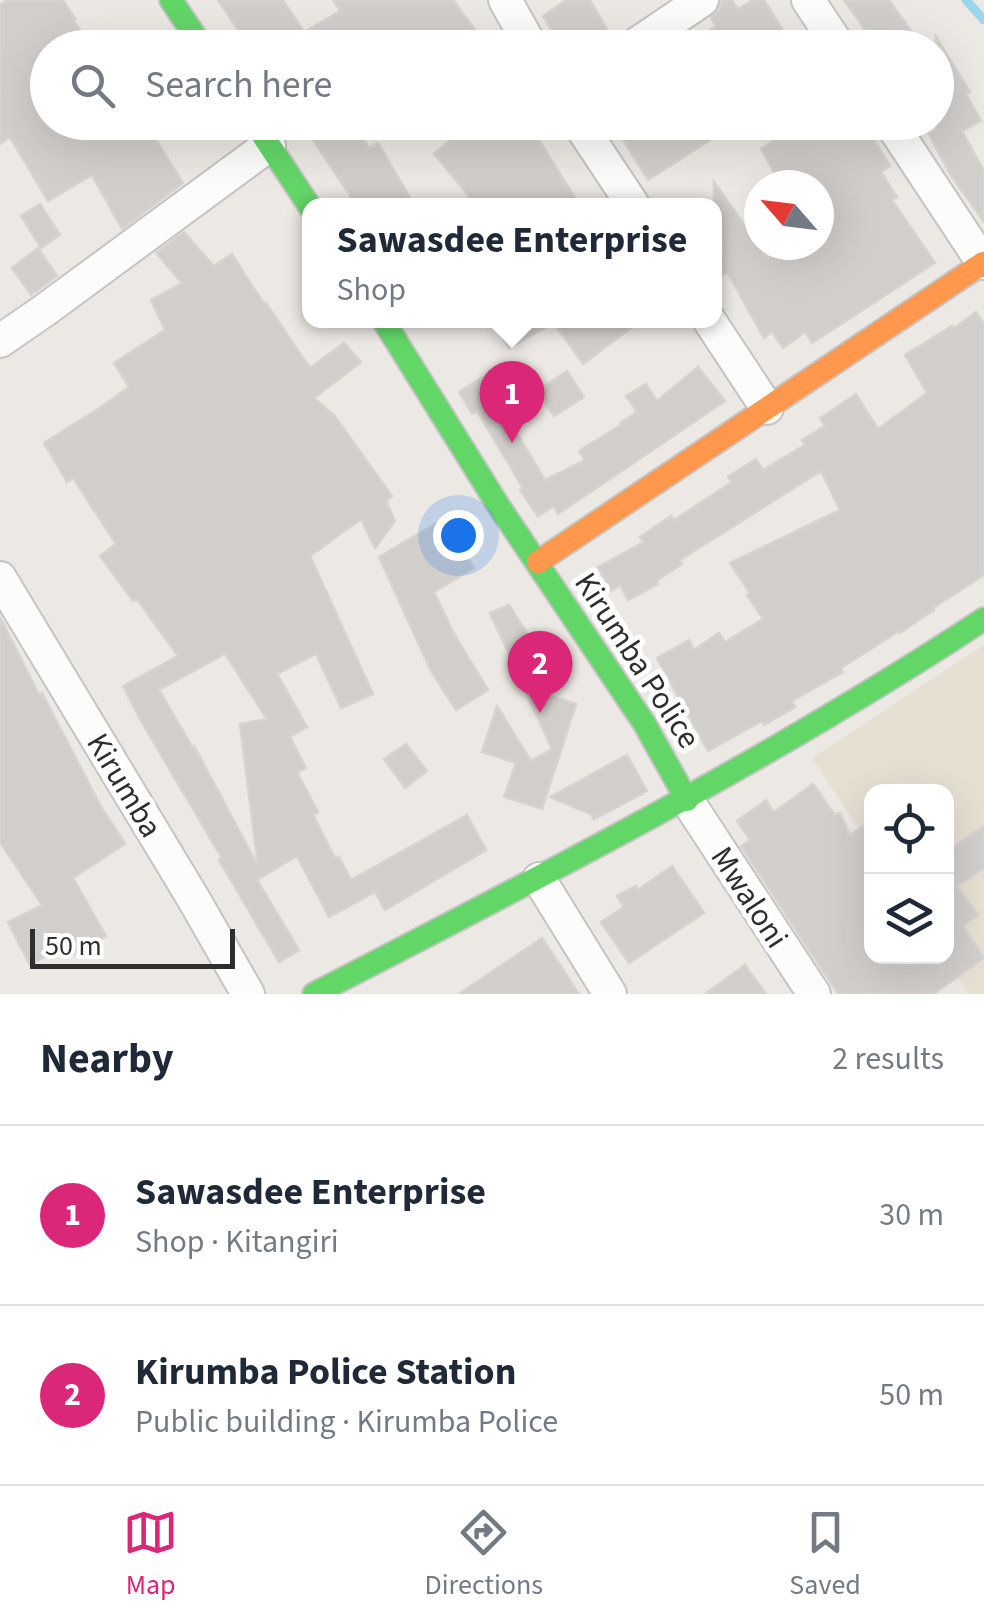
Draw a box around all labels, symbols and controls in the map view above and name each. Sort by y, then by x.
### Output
search box [30,30,954,140]
icon: search [65,58,120,113]
text: Search here [145,58,332,112]
north arrow [744,170,834,260]
popup [302,198,722,328]
text: Sawasdee Enterprise [337,213,688,267]
text: Shop [337,267,406,313]
pin: 1 [480,360,544,443]
your location [433,510,484,561]
street label: Kirumba Police [563,563,711,758]
pin: 2 [508,630,572,713]
street label: Kirumba [75,724,173,847]
map controls [864,784,954,964]
button: locate [864,784,954,874]
street label: Mwaloni [699,838,799,957]
button: layers [864,874,954,964]
scale bar [30,924,235,968]
text: 50 m [45,926,102,966]
text: Nearby [40,1029,174,1089]
text: 2 results [832,1036,944,1082]
text: Sawasdee Enterprise [135,1165,486,1219]
text: 1 [64,1192,81,1238]
text: 30 m [879,1192,944,1238]
text: Shop · Kitangiri [135,1219,339,1265]
text: Kirumba Police Station [135,1345,516,1399]
text: 2 [64,1372,81,1418]
text: 50 m [879,1372,944,1418]
text: Public building · Kirumba Police [135,1399,558,1445]
tab: Map [123,1505,178,1605]
tab: Directions [425,1505,543,1605]
tab: Saved [789,1505,861,1605]

